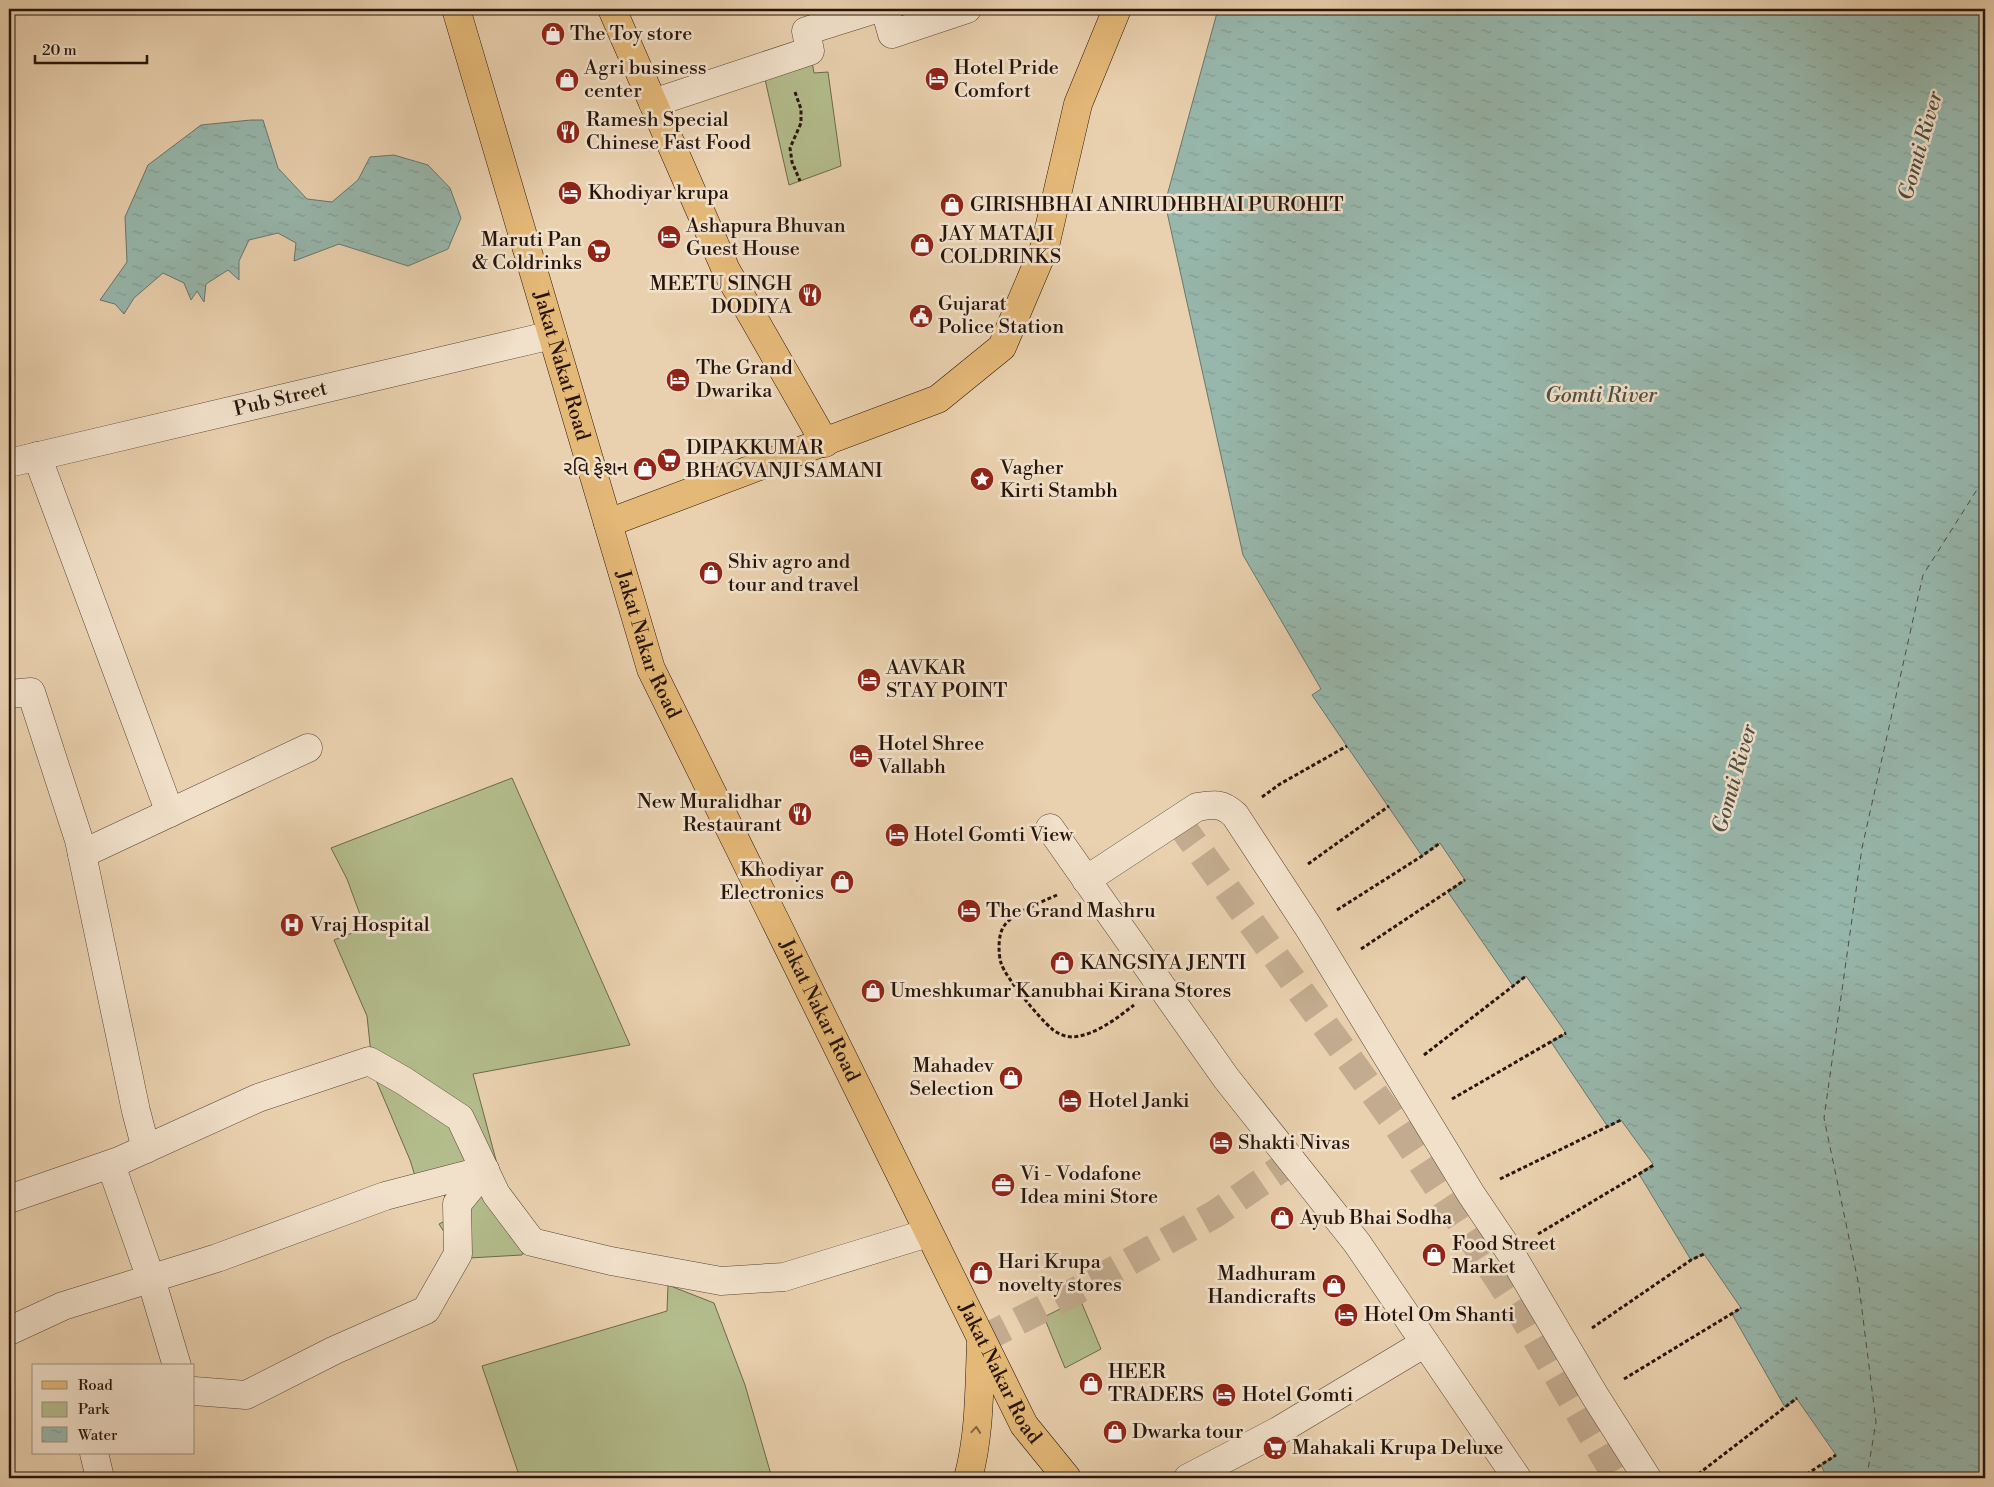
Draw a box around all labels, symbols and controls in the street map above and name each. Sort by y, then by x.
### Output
shop icon: The Toy store [540,21,566,47]
place label: The Toy store [570,22,692,47]
scale bar [35,32,148,64]
text: 20 m [42,41,77,60]
place label: Agri business center [583,56,707,104]
place label: Hotel Pride Comfort [954,56,1059,104]
hotel icon: Hotel Pride Comfort [924,66,950,92]
shop icon: Agri business center [554,67,580,93]
water label: Gomti River [1893,88,1949,203]
place label: Ramesh Special Chinese Fast Food [586,108,752,156]
restaurant icon: Ramesh Special Chinese Fast Food [555,119,581,145]
hotel icon: Khodiyar krupa [557,180,583,206]
place label: Khodiyar krupa [588,181,730,206]
shop icon: GIRISHBHAI ANIRUDHBHAI PUROHIT [939,192,965,218]
place label: GIRISHBHAI ANIRUDHBHAI PUROHIT [970,193,1344,218]
place label: Ashapura Bhuvan Guest House [685,214,846,262]
place label: JAY MATAJI COLDRINKS [939,222,1061,270]
hotel icon: Ashapura Bhuvan Guest House [656,224,682,250]
place label: Maruti Pan & Coldrinks [472,228,582,276]
shop icon: JAY MATAJI COLDRINKS [909,232,935,258]
supermarket icon: Maruti Pan & Coldrinks [586,238,612,264]
place label: MEETU SINGH DODIYA [650,272,793,320]
restaurant icon: MEETU SINGH DODIYA [797,282,823,308]
street label: Jakat Nakat Road [527,287,595,444]
place label: Gujarat Police Station [938,292,1064,340]
public building icon: Gujarat Police Station [908,303,934,329]
place label: The Grand Dwarika [696,356,793,404]
hotel icon: The Grand Dwarika [665,367,691,393]
street label: Pub Street [231,376,330,422]
water label: Gomti River [1545,383,1658,409]
place label: DIPAKKUMAR BHAGVANJI SAMANI [685,436,883,484]
supermarket icon: DIPAKKUMAR BHAGVANJI SAMANI [656,447,682,473]
place label: રવિ ફેશન [563,456,628,482]
shop icon: રવિ ફેશન [632,456,658,482]
place label: Vagher Kirti Stambh [999,456,1118,504]
place icon: Vagher Kirti Stambh [969,466,995,492]
place label: Shiv agro and tour and travel [728,550,859,598]
shop icon: Shiv agro and tour and travel [698,560,724,586]
street label: Jakat Nakar Road [610,566,686,723]
place label: AAVKAR STAY POINT [885,656,1007,704]
hotel icon: AAVKAR STAY POINT [856,667,882,693]
water label: Gomti River [1707,721,1763,836]
place label: Hotel Shree Vallabh [877,732,984,780]
hotel icon: Hotel Shree Vallabh [848,743,874,769]
place label: New Muralidhar Restaurant [637,790,782,838]
restaurant icon: New Muralidhar Restaurant [787,801,813,827]
hotel icon: Hotel Gomti View [884,822,910,848]
place label: Hotel Gomti View [914,823,1074,848]
place label: Khodiyar Electronics [720,858,824,906]
shop icon: Khodiyar Electronics [829,869,855,895]
hotel icon: The Grand Mashru [956,898,982,924]
place label: The Grand Mashru [986,899,1156,924]
hospital icon: Vraj Hospital [279,912,305,938]
place label: Vraj Hospital [309,913,430,938]
street label: Jakat Nakar Road [773,934,866,1087]
shop icon: KANGSIYA JENTI [1049,950,1075,976]
place label: KANGSIYA JENTI [1080,951,1247,976]
shop icon: Umeshkumar Kanubhai Kirana Stores [860,978,886,1004]
place label: Umeshkumar Kanubhai Kirana Stores [890,979,1231,1004]
place label: Mahadev Selection [909,1054,995,1102]
shop icon: Mahadev Selection [998,1065,1024,1091]
hotel icon: Hotel Janki [1057,1088,1083,1114]
place label: Hotel Janki [1088,1089,1190,1114]
hotel icon: Shakti Nivas [1208,1130,1234,1156]
place label: Shakti Nivas [1238,1131,1350,1156]
place label: Vi - Vodafone Idea mini Store [1019,1162,1158,1210]
office icon: Vi - Vodafone Idea mini Store [990,1172,1016,1198]
shop icon: Ayub Bhai Sodha [1269,1205,1295,1231]
place label: Ayub Bhai Sodha [1299,1206,1453,1231]
place label: Food Street Market [1452,1232,1556,1280]
shop icon: Food Street Market [1421,1242,1447,1268]
place label: Hari Krupa novelty stores [998,1250,1122,1298]
shop icon: Hari Krupa novelty stores [968,1260,994,1286]
place label: Madhuram Handicrafts [1207,1262,1316,1310]
shop icon: Madhuram Handicrafts [1321,1273,1347,1299]
street label: Jakat Nakar Road [952,1297,1047,1450]
hotel icon: Hotel Om Shanti [1333,1302,1359,1328]
place label: Hotel Om Shanti [1364,1303,1515,1328]
place label: HEER TRADERS [1108,1360,1204,1408]
legend [32,1364,195,1454]
shop icon: HEER TRADERS [1078,1371,1104,1397]
text: Road [78,1376,113,1395]
hotel icon: Hotel Gomti [1211,1382,1237,1408]
place label: Hotel Gomti [1242,1383,1354,1408]
text: Park [78,1400,110,1419]
shop icon: Dwarka tour [1102,1419,1128,1445]
place label: Dwarka tour [1132,1420,1244,1445]
text: Water [77,1426,118,1445]
one-way arrow [970,1426,981,1434]
supermarket icon: Mahakali Krupa Deluxe [1262,1435,1288,1461]
place label: Mahakali Krupa Deluxe [1292,1436,1503,1461]

